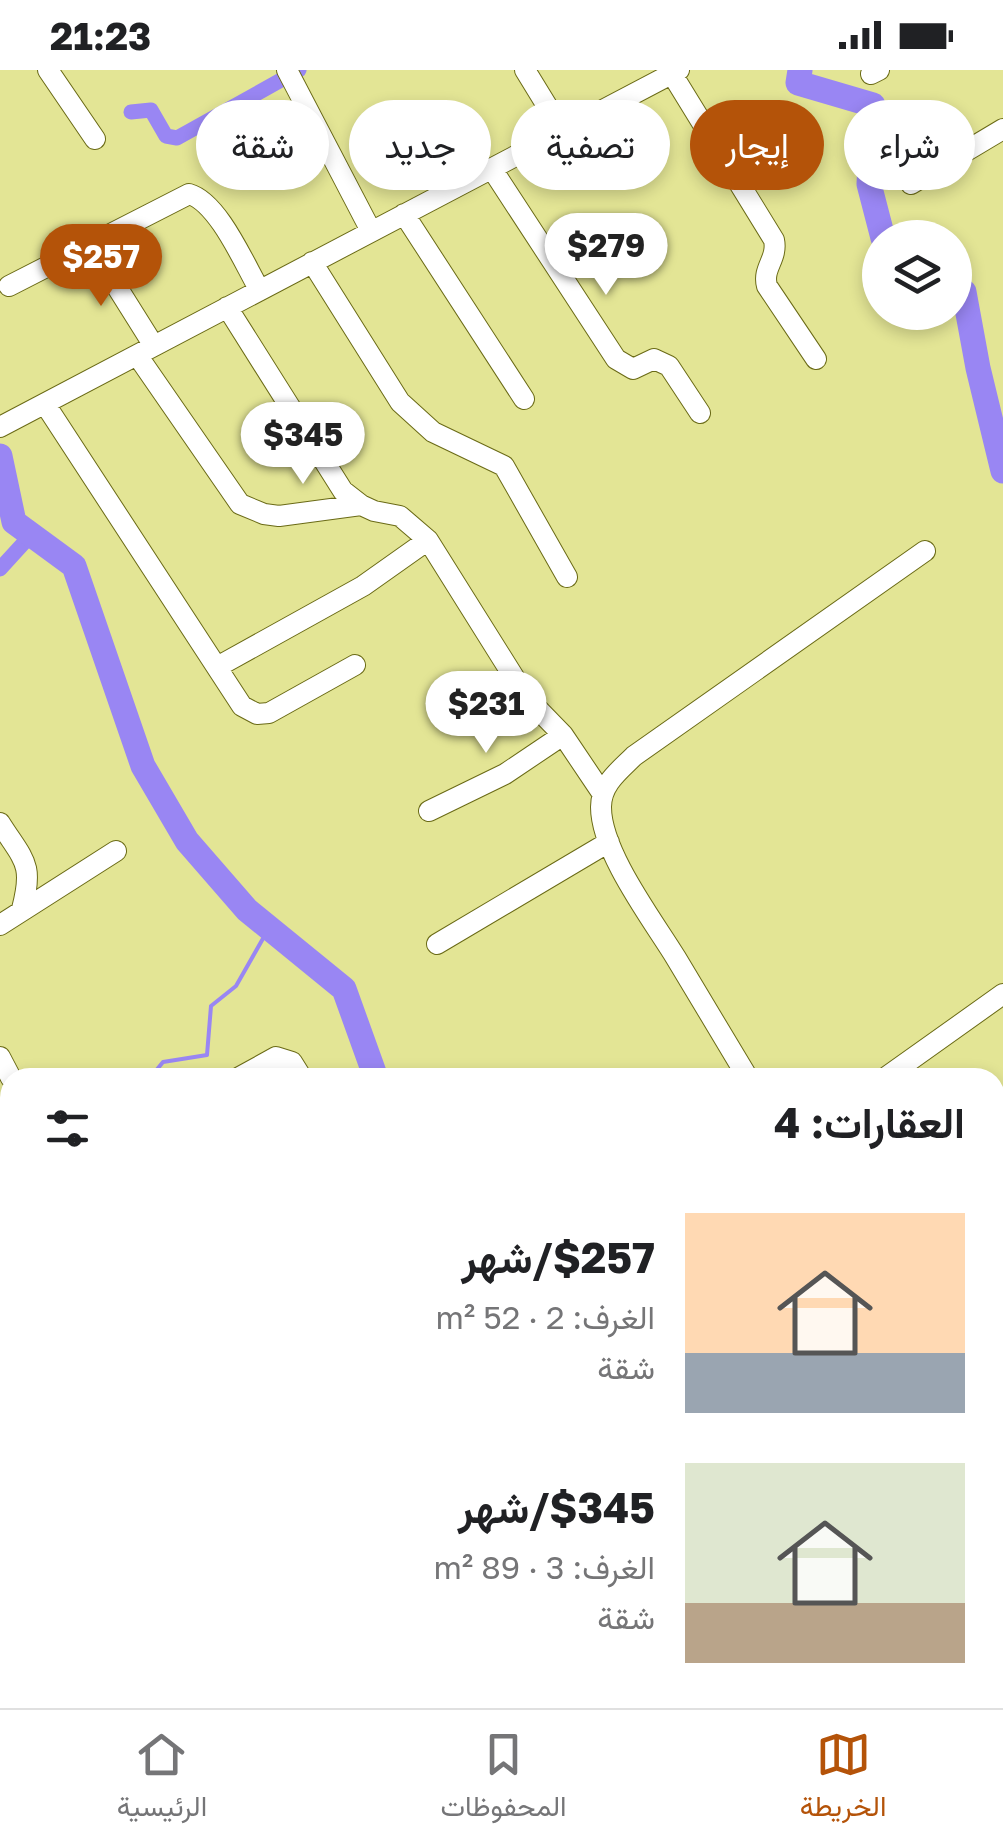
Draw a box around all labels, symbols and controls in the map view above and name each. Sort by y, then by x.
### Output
text: 21:23 [50,13,151,58]
chip: شقة [196,100,329,190]
chip: جديد [349,100,491,190]
chip: تصفية [511,100,670,190]
chip: إيجار [690,100,824,190]
chip: شراء [844,100,975,190]
pin: $279 [547,213,665,298]
map controls [862,220,972,330]
button: layers [862,220,972,330]
pin: $257 [42,224,160,309]
text: $279 [567,226,645,264]
text: $257 [62,237,140,275]
pin: $345 [244,402,362,487]
text: $345 [263,415,343,453]
pin: $231 [427,671,545,756]
text: $231 [448,684,524,722]
text: العقارات: 4 [774,1097,965,1147]
icon: filters [40,1101,95,1156]
text: $257/شهر [461,1232,655,1282]
icon: home [765,1253,885,1373]
text: الغرف: 2 · 52 m² [435,1298,655,1336]
text: شقة [597,1348,655,1386]
text: $345/شهر [458,1482,655,1532]
icon: home [765,1503,885,1623]
text: الغرف: 3 · 89 m² [433,1548,655,1586]
text: شقة [597,1598,655,1636]
tab: الرئيسية [117,1727,207,1831]
tab: المحفوظات [440,1727,567,1831]
tab: الخريطة [800,1727,886,1831]

